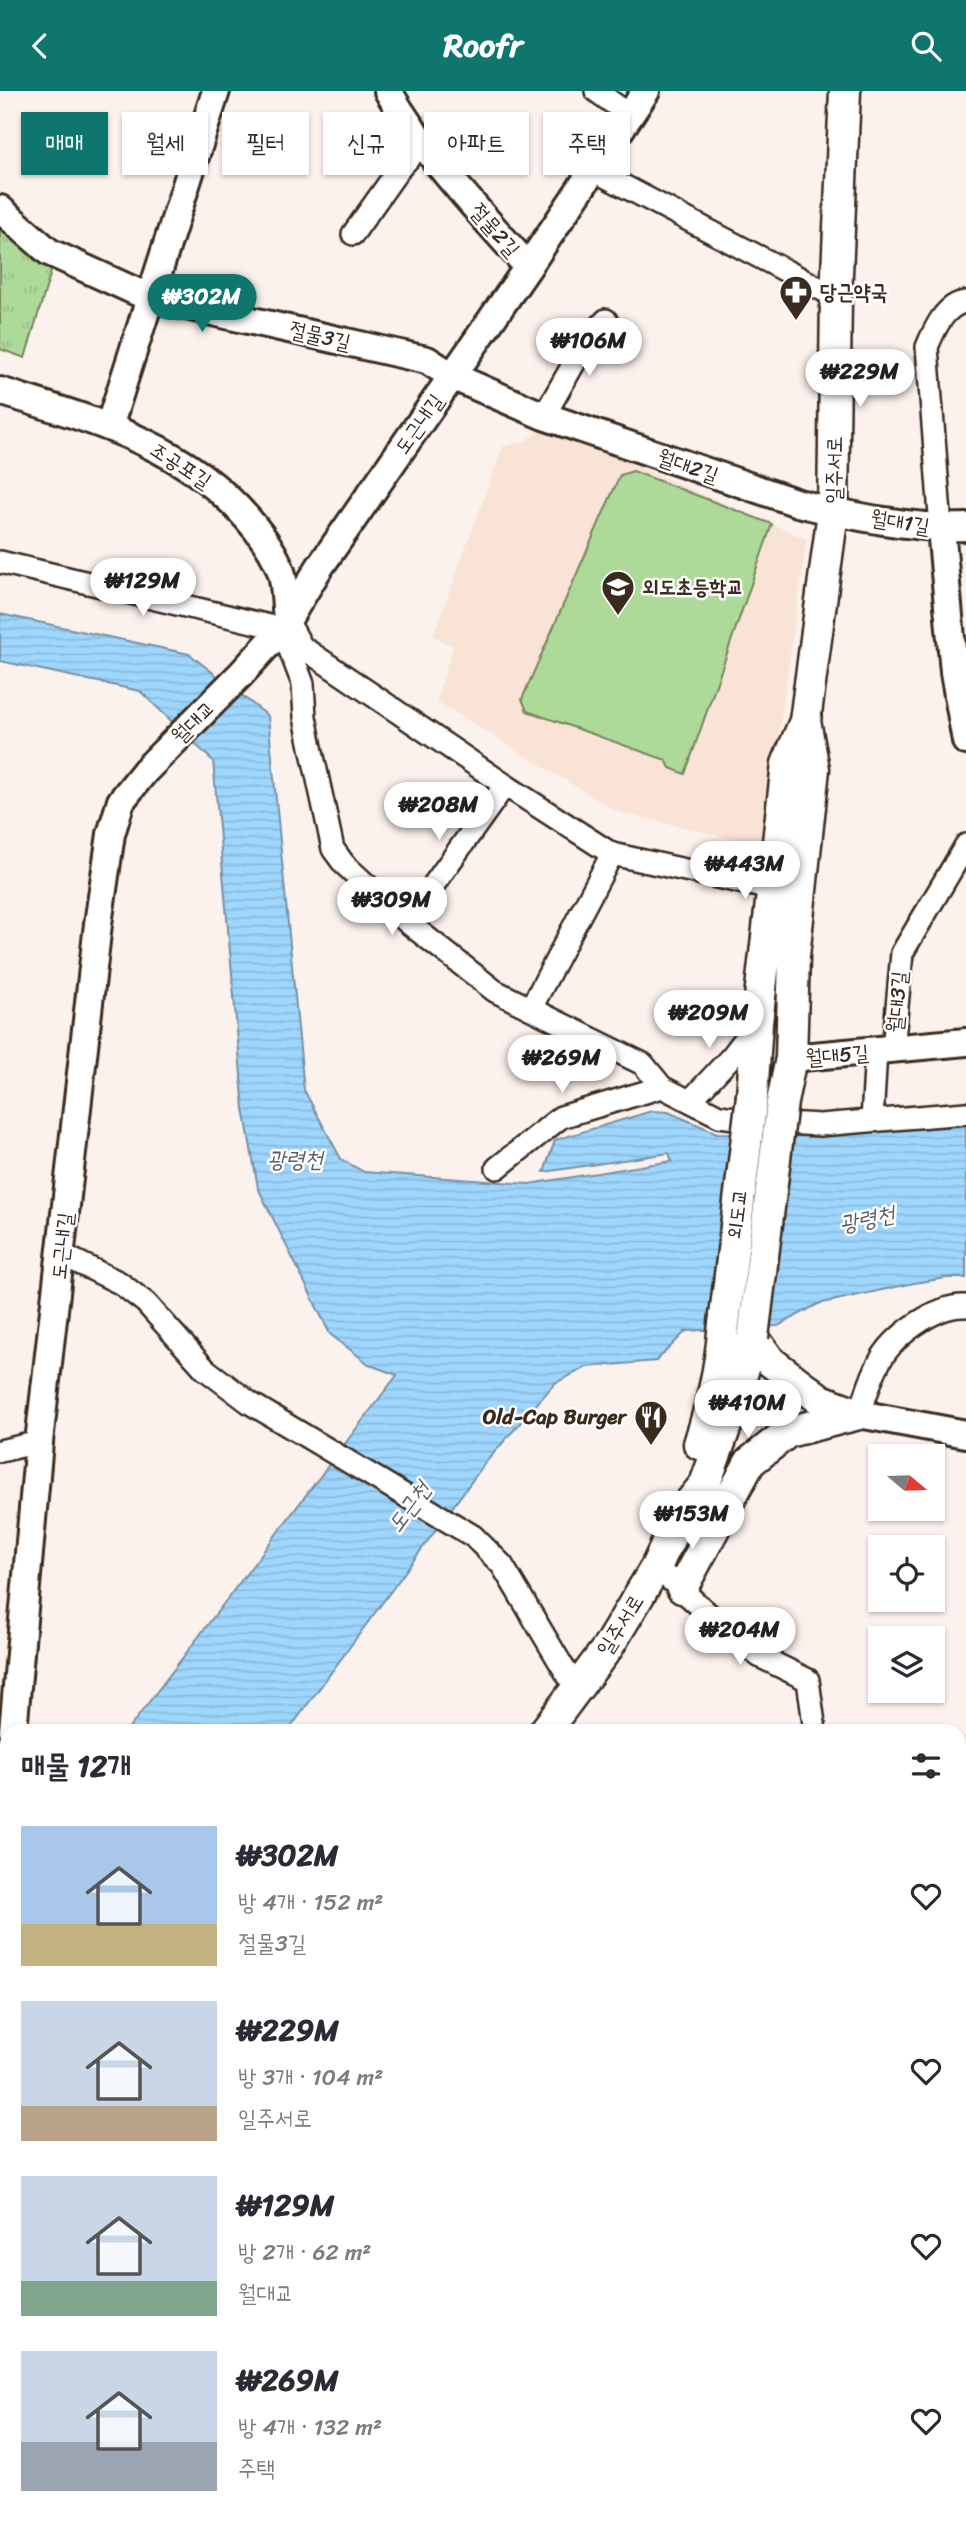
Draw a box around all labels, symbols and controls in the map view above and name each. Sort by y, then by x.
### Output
text: Roofr [443,17,523,74]
icon: back [21,27,59,65]
icon: search [907,27,945,65]
chip: 매매 [21,112,108,175]
chip: 월세 [122,112,208,175]
chip: 필터 [222,112,309,175]
chip: 신규 [323,112,410,175]
chip: 아파트 [424,112,529,175]
chip: 주택 [543,112,630,175]
street label: 절물2길 [460,194,530,266]
pharmacy icon: 당근약국 [777,273,815,322]
place label: 당근약국 [820,273,888,311]
pin: ₩302M [153,275,251,334]
text: ₩302M [164,276,240,317]
street label: 절물3길 [285,310,355,362]
pin: ₩106M [540,319,638,378]
text: ₩106M [552,320,626,361]
pin: ₩229M [811,349,909,409]
text: ₩229M [821,351,899,392]
street label: 도근내길 [384,385,454,463]
street label: 조공포길 [142,431,220,499]
street label: 일주서로 [814,436,854,504]
street label: 월대2길 [652,438,724,494]
street label: 월대1길 [868,499,933,545]
pin: ₩129M [94,559,192,618]
text: ₩129M [106,560,180,601]
school or university icon: 외도초등학교 [599,568,637,617]
place label: 외도초등학교 [642,568,743,606]
street label: 월대교 [162,691,224,753]
pin: ₩208M [390,783,488,842]
text: ₩208M [400,784,478,825]
pin: ₩443M [696,841,794,901]
text: ₩443M [706,843,784,884]
pin: ₩309M [343,877,441,937]
text: ₩309M [353,879,431,920]
street label: 월대3길 [875,969,919,1035]
pin: ₩209M [660,991,758,1050]
text: ₩209M [670,992,748,1033]
street label: 월대5길 [804,1033,870,1077]
pin: ₩269M [513,1035,611,1095]
text: ₩269M [524,1037,600,1078]
water label: 광령천 [267,1139,325,1180]
street label: 외도교 [715,1187,759,1241]
water label: 광령천 [836,1193,901,1244]
street label: 도근내길 [40,1210,84,1282]
pin: ₩410M [699,1381,797,1440]
text: ₩410M [710,1382,786,1423]
place label: Old-Cap Burger [483,1398,627,1436]
restaurant icon: Old-Cap Burger [632,1398,670,1447]
north arrow [868,1444,945,1521]
map controls [868,1444,945,1703]
water label: 도근천 [376,1470,443,1542]
pin: ₩153M [643,1491,741,1551]
text: ₩153M [655,1493,729,1534]
button: locate [868,1535,945,1612]
street label: 일주서로 [586,1586,654,1664]
pin: ₩204M [691,1607,789,1667]
text: ₩204M [701,1609,779,1650]
button: layers [868,1626,945,1703]
text: 매물 12개 [21,1739,131,1793]
icon: filters [907,1747,945,1785]
text: ₩302M [238,1828,338,1882]
icon: home [77,1854,161,1938]
icon: heart [907,1877,945,1915]
text: 방 4개 · 152 m² [238,1882,383,1923]
text: 절물3길 [238,1923,306,1964]
text: ₩229M [238,2003,339,2057]
icon: home [77,2029,161,2113]
icon: heart [907,2052,945,2090]
text: 방 3개 · 104 m² [238,2057,383,2098]
text: 일주서로 [238,2098,312,2139]
text: ₩129M [238,2178,334,2232]
icon: home [77,2204,161,2288]
icon: heart [907,2227,945,2265]
text: 방 2개 · 62 m² [238,2232,371,2273]
text: 월대교 [238,2273,294,2314]
text: ₩269M [238,2353,338,2407]
icon: home [77,2379,161,2463]
icon: heart [907,2402,945,2440]
text: 방 4개 · 132 m² [238,2407,382,2448]
text: 주택 [238,2448,275,2489]

